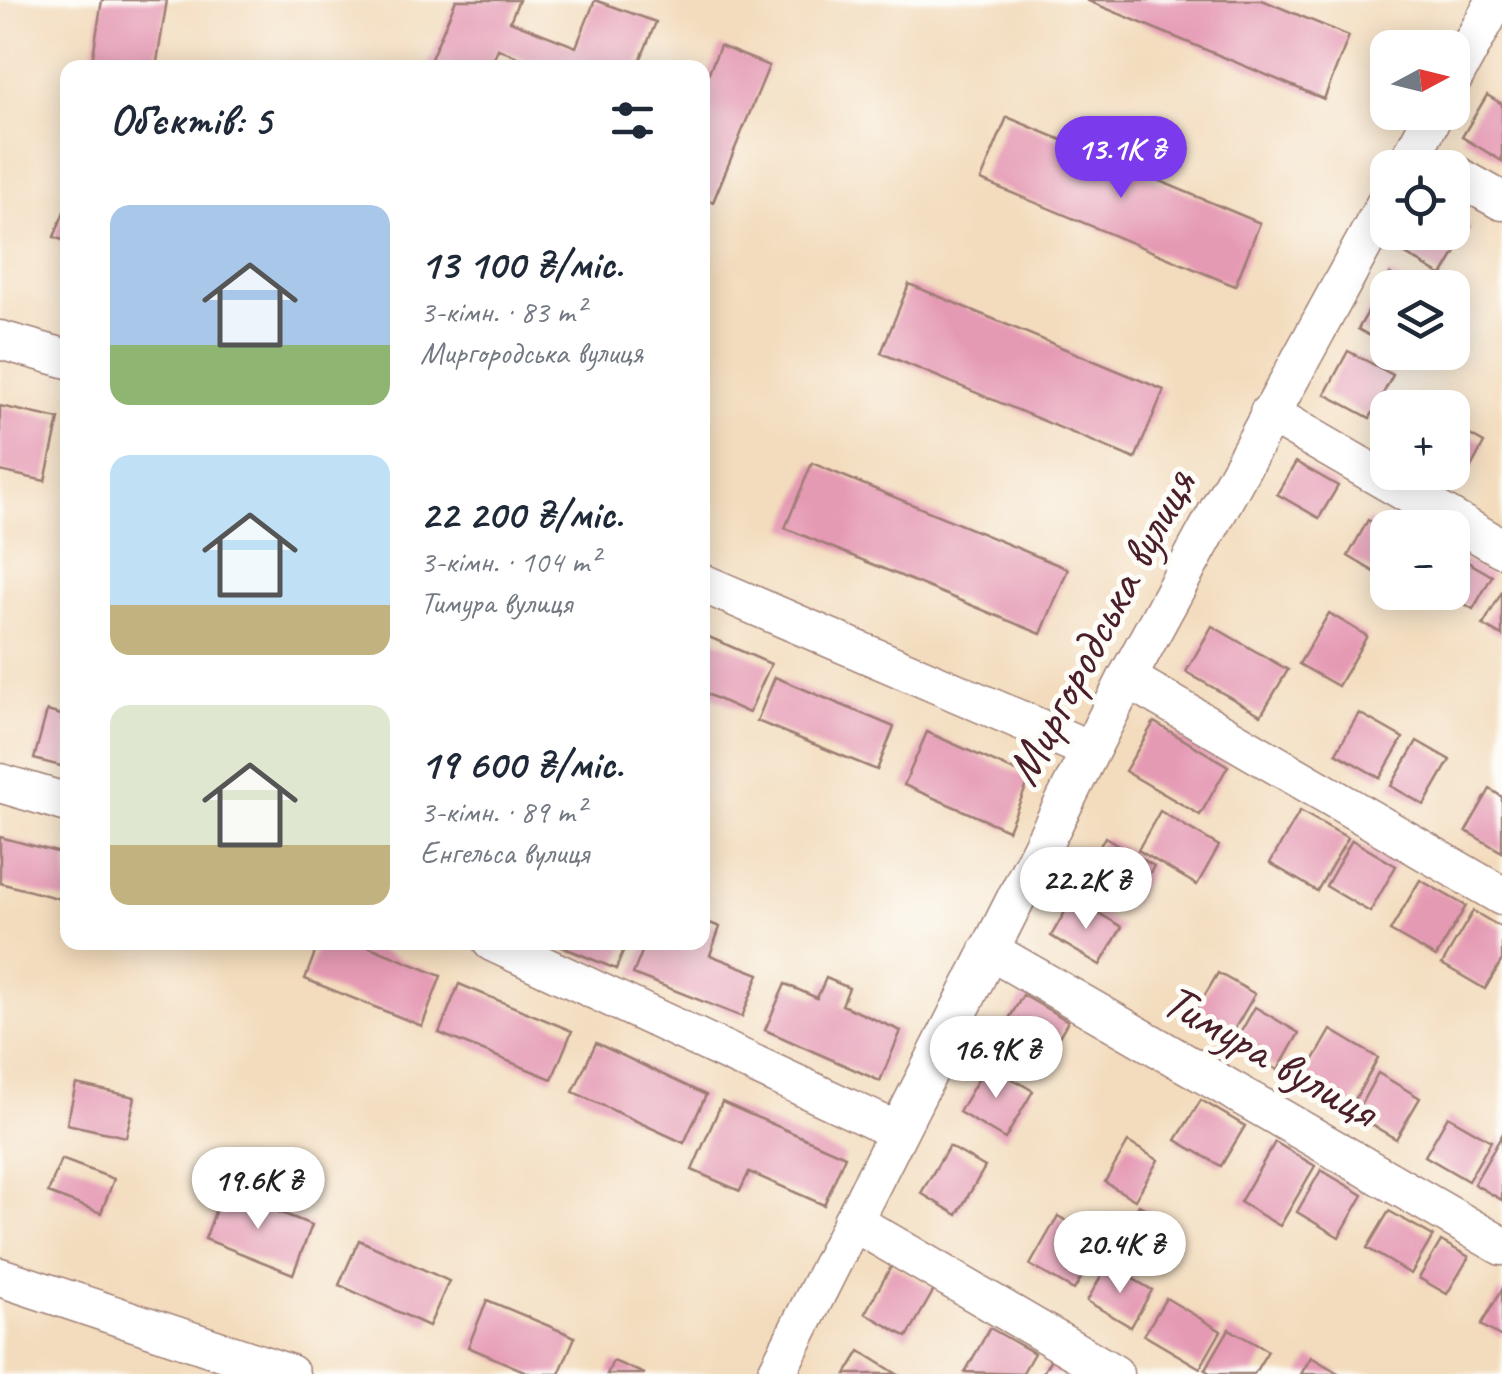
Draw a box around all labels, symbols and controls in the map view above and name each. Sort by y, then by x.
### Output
north arrow [1370,30,1470,130]
map controls [1370,30,1470,610]
icon: filters [605,93,660,148]
text: Об’єктів: 5 [110,94,271,147]
pin: 13.1K ₴ [1029,116,1213,201]
text: 13.1K ₴ [1077,128,1165,169]
button: locate [1370,150,1470,250]
text: 13 100 ₴/міс. [420,238,623,291]
icon: home [190,245,310,365]
button: layers [1370,270,1470,370]
text: 3-кімн. · 83 m² [420,291,585,332]
text: Миргородська вулиця [420,332,643,373]
button: + [1370,390,1470,490]
street label: Миргородська вулиця [990,457,1210,796]
text: 22 200 ₴/міс. [420,488,623,541]
icon: home [190,495,310,615]
button: − [1370,510,1470,610]
text: 3-кімн. · 104 m² [420,541,599,582]
text: Тимура вулиця [420,582,572,623]
text: 19 600 ₴/міс. [420,738,623,791]
icon: home [190,745,310,865]
text: 3-кімн. · 89 m² [420,791,585,832]
text: Енгельса вулиця [420,832,589,873]
pin: 22.2K ₴ [994,847,1178,932]
text: 22.2K ₴ [1042,859,1130,900]
street label: Тимура вулиця [1151,968,1392,1144]
pin: 16.9K ₴ [904,1016,1088,1101]
text: 16.9K ₴ [952,1028,1040,1069]
pin: 19.6K ₴ [166,1147,350,1232]
text: 19.6K ₴ [214,1159,302,1200]
pin: 20.4K ₴ [1028,1211,1212,1296]
text: 20.4K ₴ [1076,1223,1164,1264]

